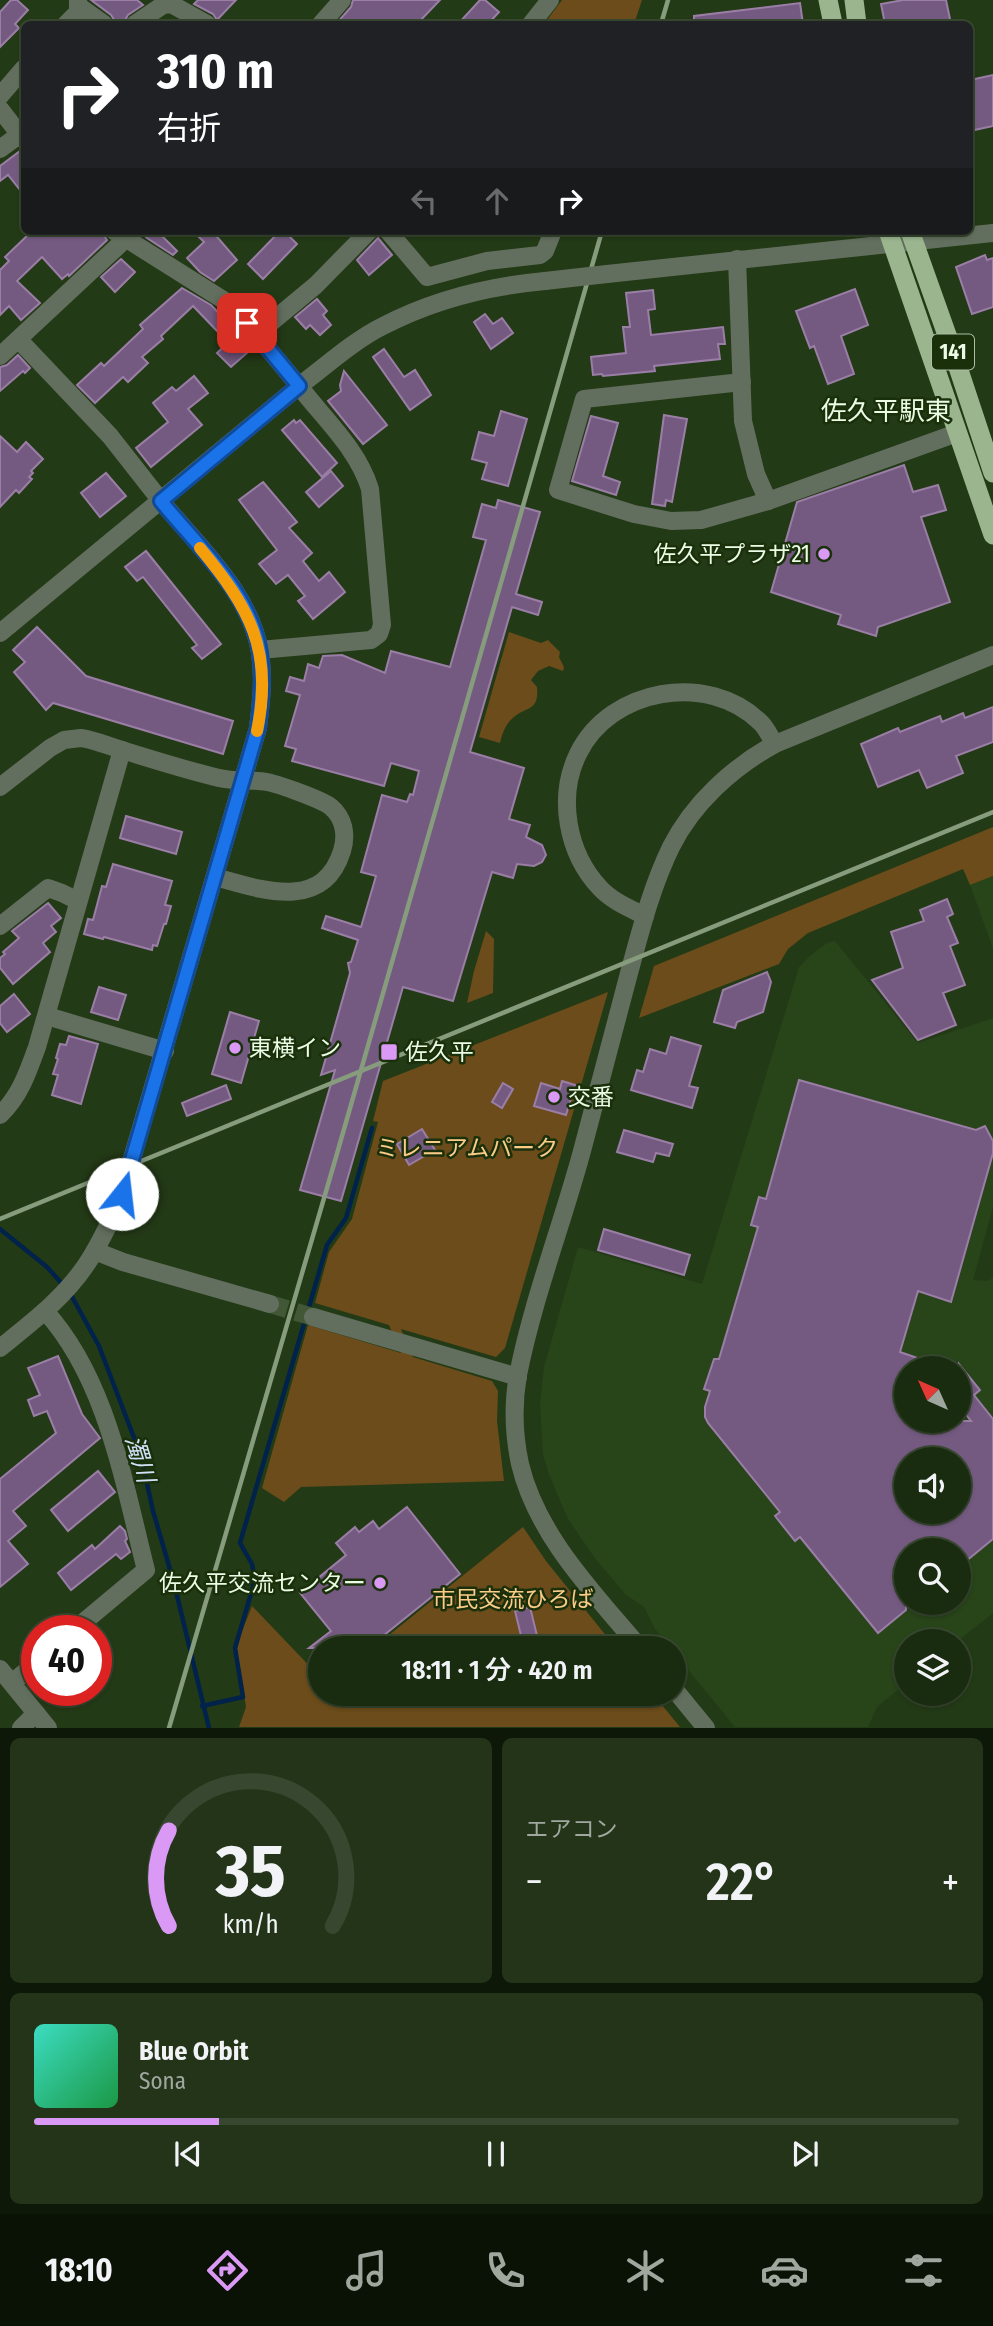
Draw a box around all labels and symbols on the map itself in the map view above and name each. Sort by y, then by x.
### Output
pin [217,293,277,353]
road number: 141 [932,334,974,370]
district label: 佐久平駅東 [821,396,951,427]
place label: 佐久平プラザ21 [653,540,810,568]
marker: 佐久平プラザ21 [816,546,832,562]
place label: 東横イン [249,1034,341,1062]
place label: 佐久平 [405,1038,474,1066]
marker: 東横イン [227,1040,243,1056]
marker: 佐久平 [379,1042,399,1062]
place label: 交番 [568,1083,614,1111]
marker: 交番 [546,1089,562,1105]
park label: ミレニアムパーク [376,1134,558,1162]
position arrow [85,1157,159,1231]
north arrow [894,1356,971,1433]
water label: 濁川 [120,1432,161,1489]
place label: 佐久平交流センター [159,1569,366,1597]
marker: 佐久平交流センター [372,1575,388,1591]
park label: 市民交流ひろば [433,1585,594,1613]
speed limit sign: 40 [21,1615,112,1706]

